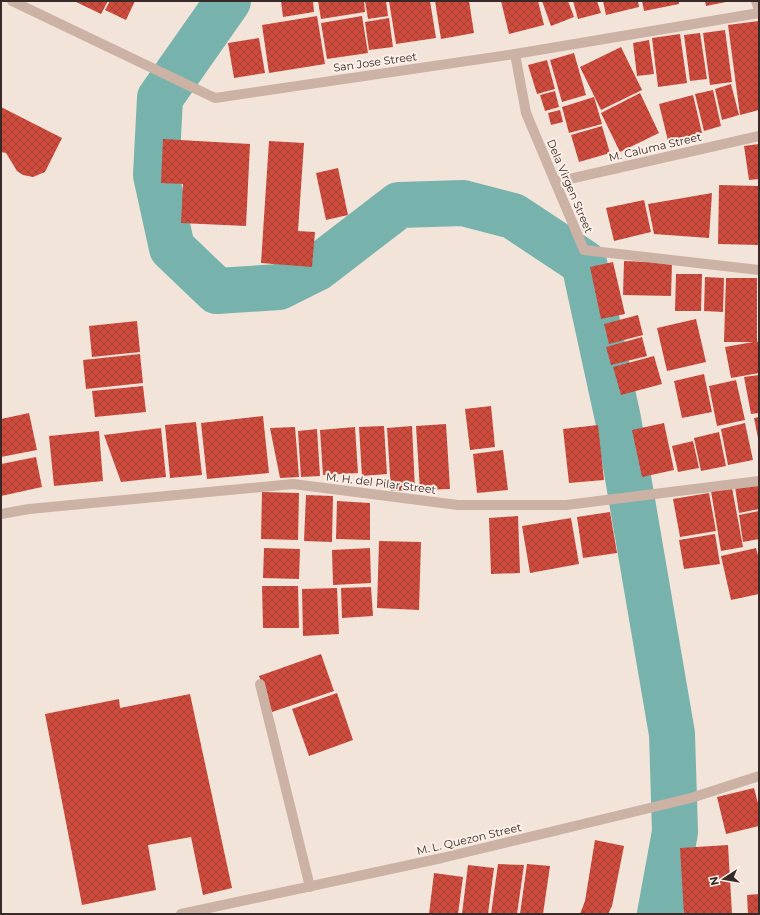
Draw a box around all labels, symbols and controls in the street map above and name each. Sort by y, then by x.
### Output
street label: San Jose Street [332,49,418,75]
street label: M. Caluma Street [607,129,703,164]
street label: Dela Virgen Street [544,137,596,235]
street label: M. H. del Pilar Street [325,469,437,497]
street label: M. L. Quezon Street [415,820,523,858]
north arrow [704,859,744,899]
text: N [706,875,722,887]

